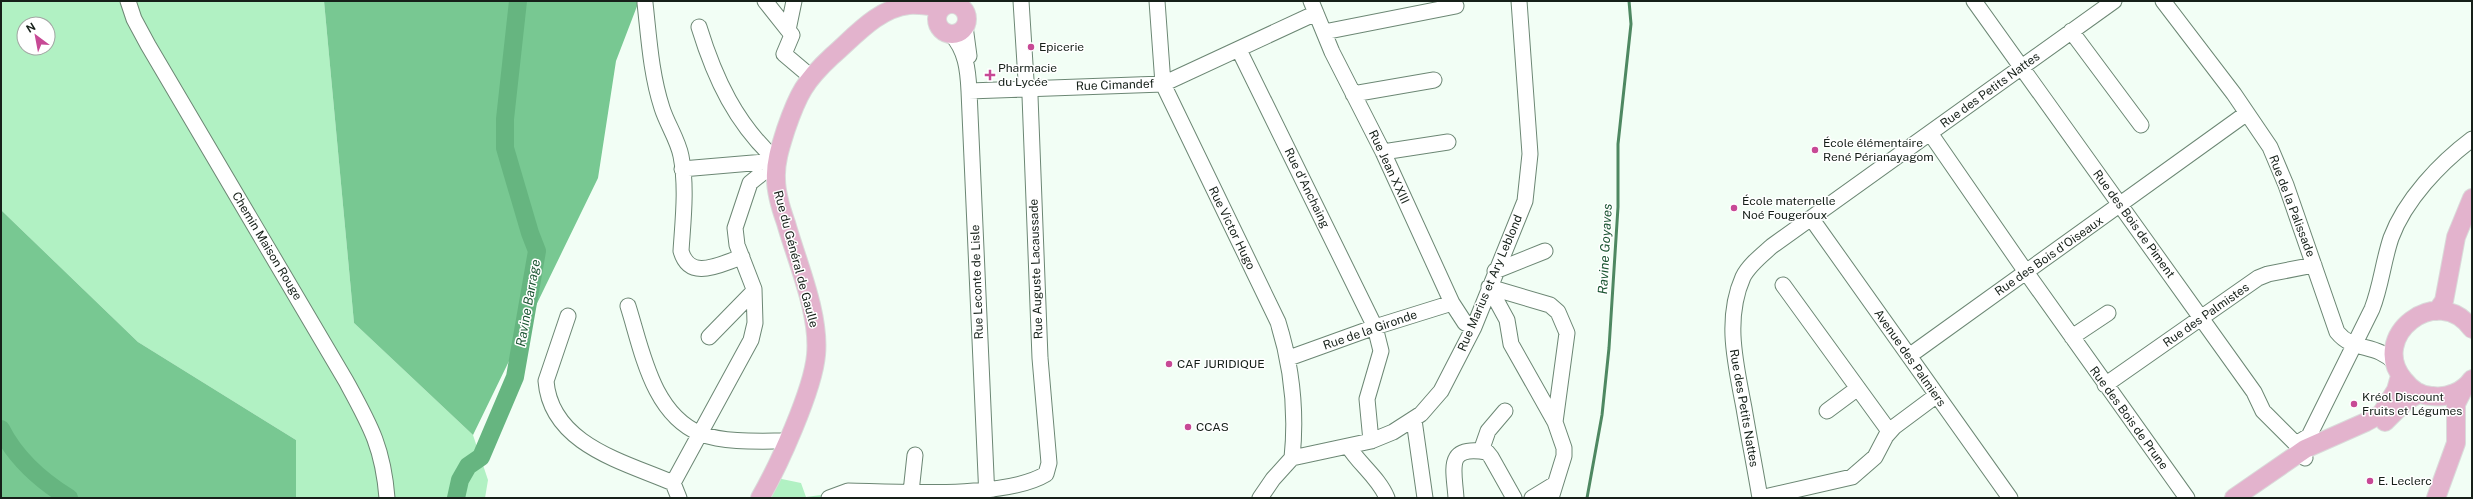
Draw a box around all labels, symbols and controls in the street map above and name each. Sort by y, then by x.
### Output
north arrow [16,16,56,56]
text: N [24,20,38,35]
place label: Epicerie [1039,40,1084,54]
marker: Epicerie [1026,42,1036,52]
street label: Rue des Petits Nattes [1938,49,2042,131]
place label: Pharmacie du Lycée [998,61,1057,89]
marker: Pharmacie du Lycée [985,70,995,80]
street label: Rue Cimandef [1076,77,1155,93]
street label: Rue Jean XXIII [1366,128,1412,206]
place label: École élémentaire René Périanayagom [1823,136,1934,164]
marker: École élémentaire René Périanayagom [1810,145,1820,155]
street label: Rue d'Anchaing [1282,146,1332,230]
street label: Rue de la Palissade [2266,153,2318,259]
street label: Rue des Bois de Piment [2090,167,2178,281]
street label: Rue Victor Hugo [1206,184,1258,272]
street label: Chemin Maison Rouge [229,189,305,303]
street label: Rue du Général de Gaulle [771,189,821,329]
place label: École maternelle Noé Fougeroux [1742,194,1836,222]
street label: Rue Auguste Lacaussade [1027,198,1045,339]
water label: Ravine Goyaves [1595,203,1615,295]
marker: École maternelle Noé Fougeroux [1729,203,1739,213]
street label: Rue Marius et Ary Leblond [1455,213,1525,353]
street label: Rue des Bois d'Oiseaux [1992,213,2106,299]
street label: Rue Leconte de Lisle [968,224,986,340]
water label: Ravine Barrage [513,258,543,348]
street label: Rue des Palmistes [2160,280,2252,350]
street label: Rue de la Gironde [1321,307,1419,353]
street label: Avenue des Palmiers [1871,307,1949,409]
street label: Rue des Petits Nattes [1727,348,1761,468]
place label: CAF JURIDIQUE [1177,357,1265,371]
marker: CAF JURIDIQUE [1164,359,1174,369]
street label: Rue des Bois de Prune [2087,364,2171,472]
place label: Kréol Discount Fruits et Légumes [2362,390,2462,418]
marker: Kréol Discount Fruits et Légumes [2349,399,2359,409]
place label: CCAS [1196,420,1229,434]
marker: CCAS [1183,422,1193,432]
place label: E. Leclerc [2378,474,2432,488]
marker: E. Leclerc [2365,476,2375,486]

